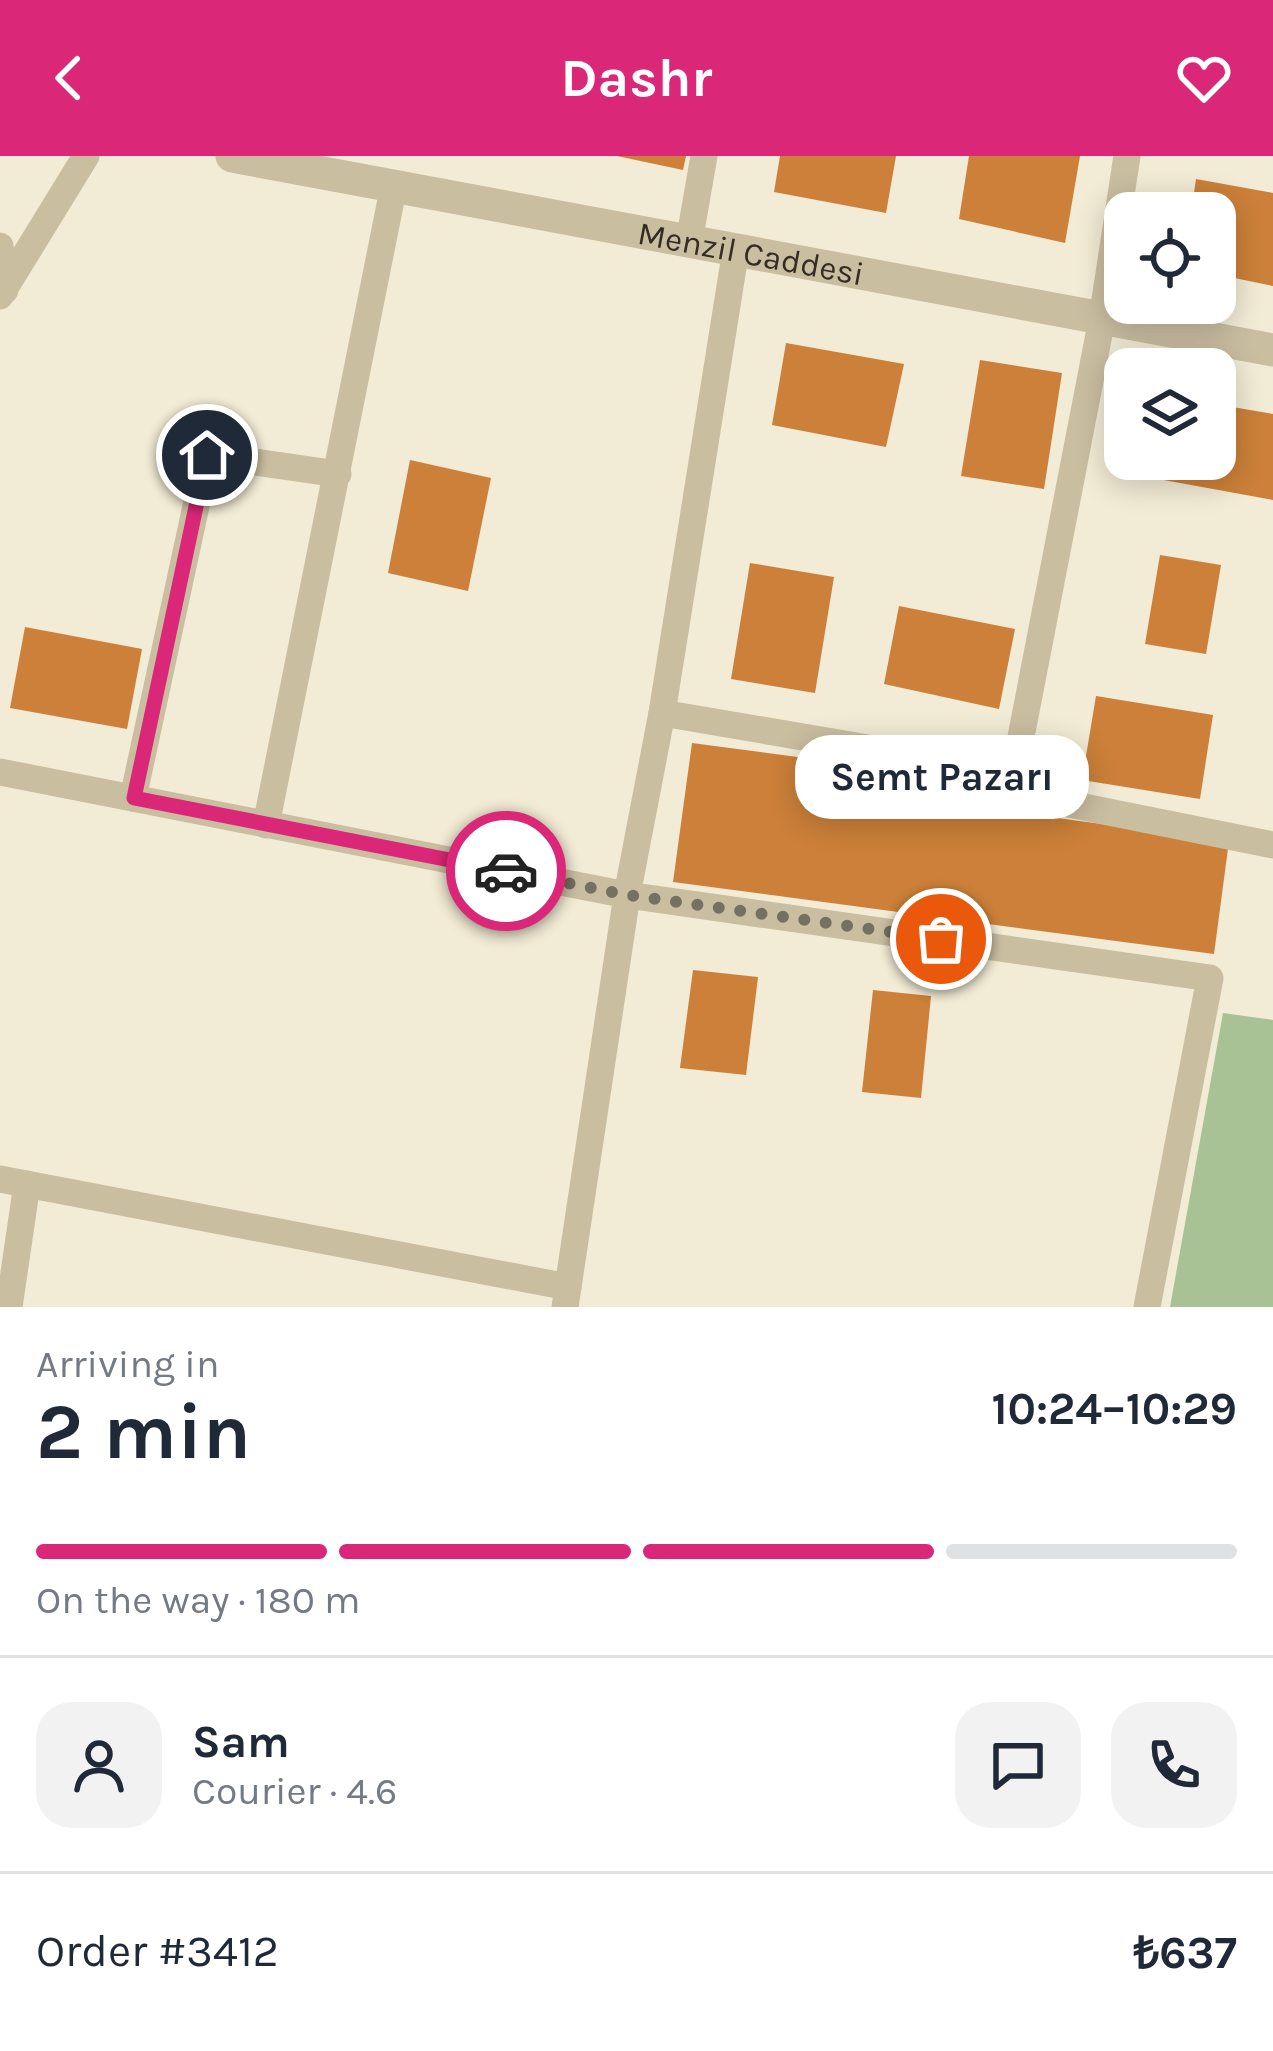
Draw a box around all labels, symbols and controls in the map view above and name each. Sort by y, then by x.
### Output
icon: back [36,45,102,111]
icon: heart [1171,45,1237,111]
text: Dashr [561,46,712,110]
map controls [1104,192,1236,480]
button: locate [1104,192,1236,324]
street label: Menzil Caddesi [635,214,867,293]
button: layers [1104,348,1236,480]
pin [156,404,258,506]
icon: home [174,422,240,488]
callout: Semt Pazarı [794,735,1088,819]
text: Semt Pazarı [830,754,1054,800]
courier [446,811,566,931]
icon: car [473,838,539,904]
pin [890,888,992,990]
icon: bag [908,906,974,972]
text: Arriving in [36,1341,219,1387]
text: 10:24–10:29 [991,1383,1237,1435]
text: 2 min [36,1386,251,1478]
text: On the way · 180 m [36,1577,361,1623]
button: person [36,1702,162,1828]
button: chat [955,1702,1081,1828]
button: phone [1111,1702,1237,1828]
text: Sam [192,1716,290,1768]
text: Courier · 4.6 [192,1768,397,1814]
text: Order #3412 [36,1925,279,1977]
text: ₺637 [1134,1927,1237,1979]

